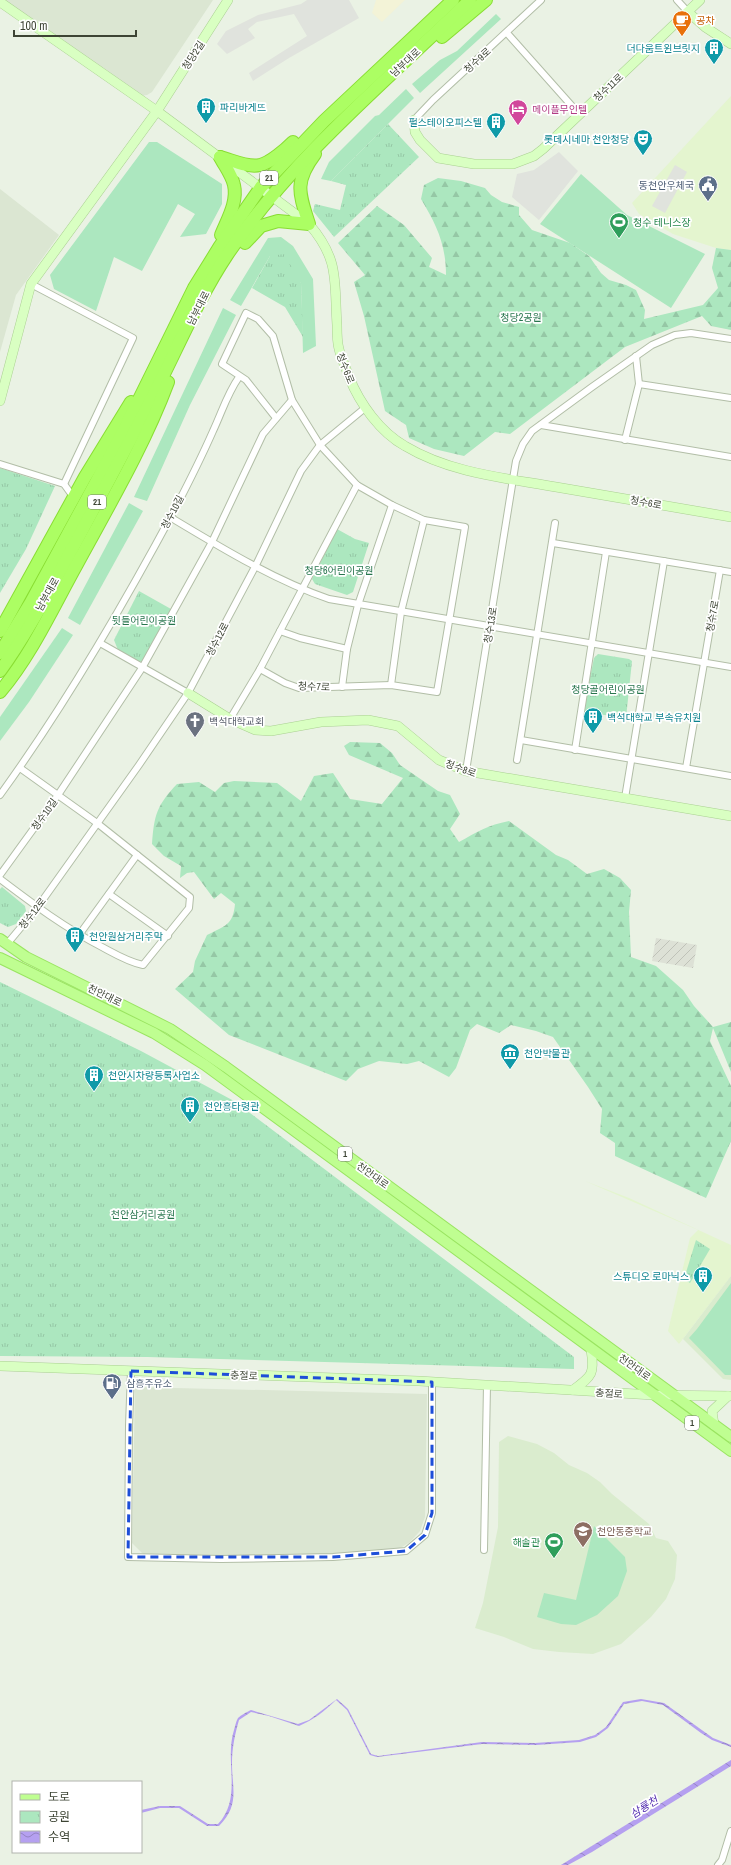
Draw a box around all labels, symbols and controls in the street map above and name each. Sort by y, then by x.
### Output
cafe icon: 공차 [671,9,693,37]
scale bar [14,12,136,38]
place label: 공차 [696,14,715,27]
text: 100 m [20,18,47,34]
building icon: 더다움트윈브릿지 [703,37,725,65]
street label: 청당2길 [179,38,208,72]
place label: 더다움트윈브릿지 [626,42,700,55]
street label: 남부대로 [387,45,423,80]
street label: 청수9로 [461,45,494,76]
street label: 청수11로 [591,70,626,104]
building icon: 파리바게뜨 [195,96,217,124]
hotel icon: 메이플무인텔 [507,98,529,126]
place label: 파리바게뜨 [220,101,266,114]
place label: 메이플무인텔 [532,103,587,116]
building icon: 펄스테이오피스텔 [485,111,507,139]
place label: 펄스테이오피스텔 [408,116,482,129]
theatre icon: 롯데시네마 천안청당 [632,128,654,156]
place label: 롯데시네마 천안청당 [544,133,629,146]
road number: 21 [260,171,278,185]
public building icon: 동천안우체국 [697,174,719,202]
place label: 동천안우체국 [639,179,694,192]
sports icon: 청수 테니스장 [608,211,630,239]
place label: 청수 테니스장 [633,216,690,229]
street label: 남부대로 [184,289,213,328]
park label: 청당2공원 [500,311,542,324]
street label: 청수6로 [333,351,358,386]
street label: 청수10길 [158,493,187,532]
street label: 청수6로 [629,493,663,512]
road number: 21 [88,495,106,509]
park label: 청당6어린이공원 [305,564,373,577]
street label: 남부대로 [33,575,62,613]
street label: 청수7로 [703,599,722,633]
street label: 청수13로 [481,606,500,644]
park label: 뒷들어린이공원 [112,614,176,627]
street label: 청수12로 [203,620,232,659]
street label: 청수7로 [298,679,330,694]
park label: 청당골어린이공원 [571,683,645,696]
building icon: 백석대학교 부속유치원 [582,706,604,734]
church icon: 백석대학교회 [184,710,206,738]
place label: 백석대학교 부속유치원 [607,711,701,724]
place label: 백석대학교회 [209,715,264,728]
street label: 청수8로 [443,757,478,780]
street label: 청수10길 [28,796,60,833]
street label: 청수12로 [16,895,49,932]
building icon: 천안원삼거리주막 [64,925,86,953]
place label: 천안원삼거리주막 [89,930,163,943]
street label: 천안대로 [85,982,124,1009]
museum icon: 천안박물관 [499,1042,521,1070]
place label: 천안박물관 [524,1047,571,1060]
building icon: 천안시차량등록사업소 [83,1064,105,1092]
place label: 천안시차량등록사업소 [108,1069,200,1082]
building icon: 천안흥타령관 [179,1095,201,1123]
place label: 천안흥타령관 [204,1100,260,1113]
road number: 1 [338,1147,352,1161]
street label: 천안대로 [354,1159,391,1191]
park label: 천안삼거리공원 [111,1208,175,1221]
building icon: 스튜디오 로마닉스 [692,1265,714,1293]
place label: 스튜디오 로마닉스 [613,1270,689,1283]
street label: 천안대로 [616,1351,653,1383]
street label: 충절로 [230,1369,258,1382]
fuel station icon: 삼흥주유소 [101,1372,123,1400]
place label: 삼흥주유소 [126,1377,172,1390]
street label: 충절로 [595,1386,623,1401]
road number: 1 [685,1416,699,1430]
school or university icon: 천안동중학교 [572,1520,594,1548]
place label: 천안동중학교 [597,1525,652,1538]
sports icon: 해솔관 [543,1531,565,1559]
place label: 해솔관 [512,1536,541,1549]
legend [12,1781,142,1853]
text: 도로 [48,1789,70,1805]
water label: 삼룡천 [627,1792,662,1821]
text: 공원 [48,1809,70,1825]
text: 수역 [48,1829,70,1845]

